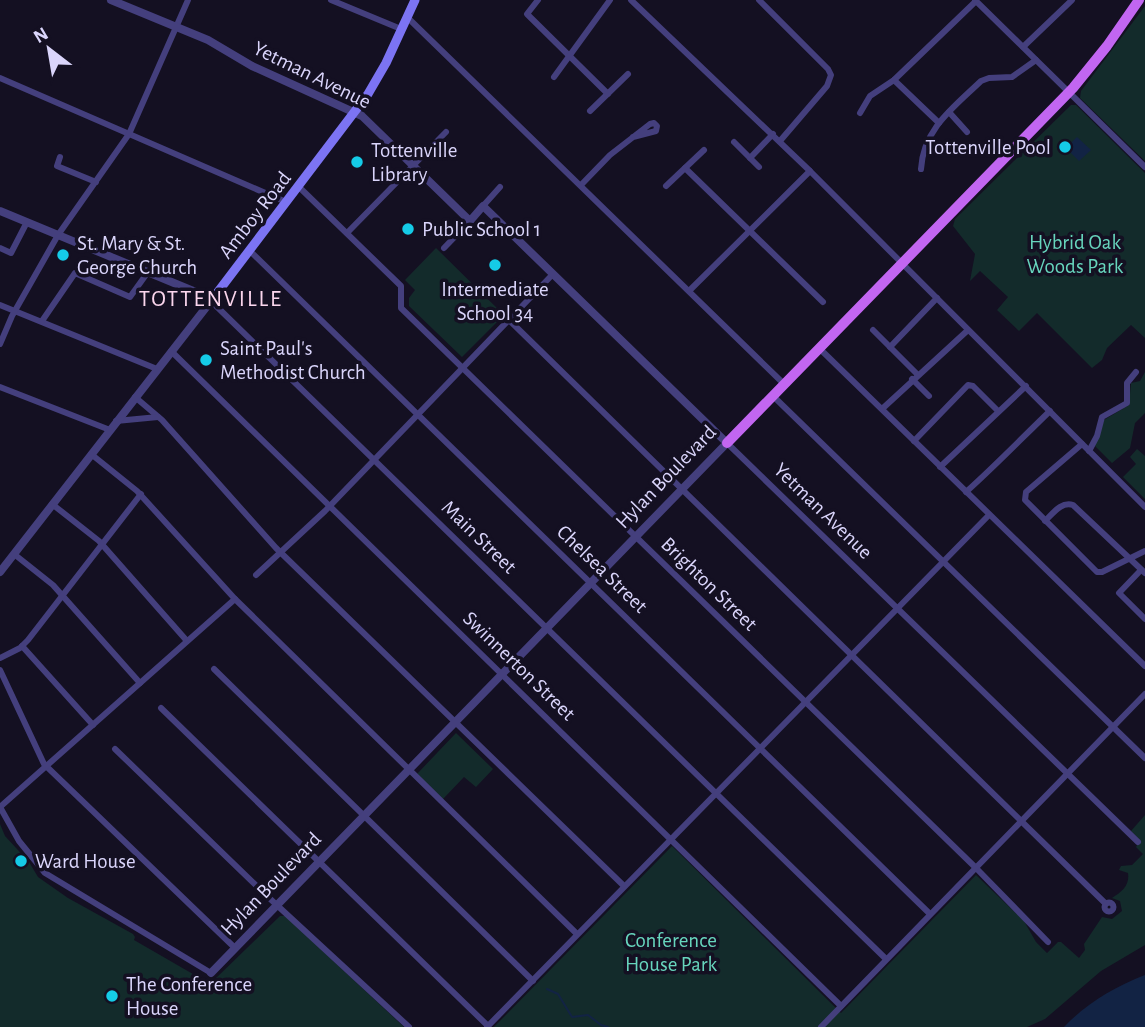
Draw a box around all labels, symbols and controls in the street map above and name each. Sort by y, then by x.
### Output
north arrow [14,14,84,84]
text: N [30,24,52,47]
street label: Yetman Avenue [250,38,374,112]
place label: Tottenville Pool [925,137,1051,158]
marker: Tottenville Pool [1057,139,1073,155]
place label: Tottenville Library [371,140,457,185]
marker: Tottenville Library [349,154,365,170]
street label: Amboy Road [215,168,295,262]
place label: Public School 1 [422,219,541,240]
marker: Public School 1 [400,221,416,237]
park label: Hybrid Oak Woods Park [1027,232,1124,277]
place label: St. Mary & St. George Church [77,233,197,278]
marker: St. Mary & St. George Church [55,247,71,263]
marker: Intermediate School 34 [487,257,503,273]
place label: Intermediate School 34 [441,279,549,324]
district label: TOTTENVILLE [139,288,283,311]
place label: Saint Paul's Methodist Church [220,338,366,383]
marker: Saint Paul's Methodist Church [198,352,214,368]
street label: Hylan Boulevard [612,421,720,533]
street label: Yetman Avenue [770,459,876,563]
street label: Main Street [438,496,521,578]
street label: Chelsea Street [553,521,652,617]
street label: Brighton Street [657,533,761,635]
street label: Swinnerton Street [459,607,579,725]
street label: Hylan Boulevard [217,828,325,940]
place label: Ward House [35,851,136,872]
marker: Ward House [13,853,29,869]
park label: Conference House Park [625,930,717,975]
place label: The Conference House [126,974,252,1019]
marker: The Conference House [104,988,120,1004]

